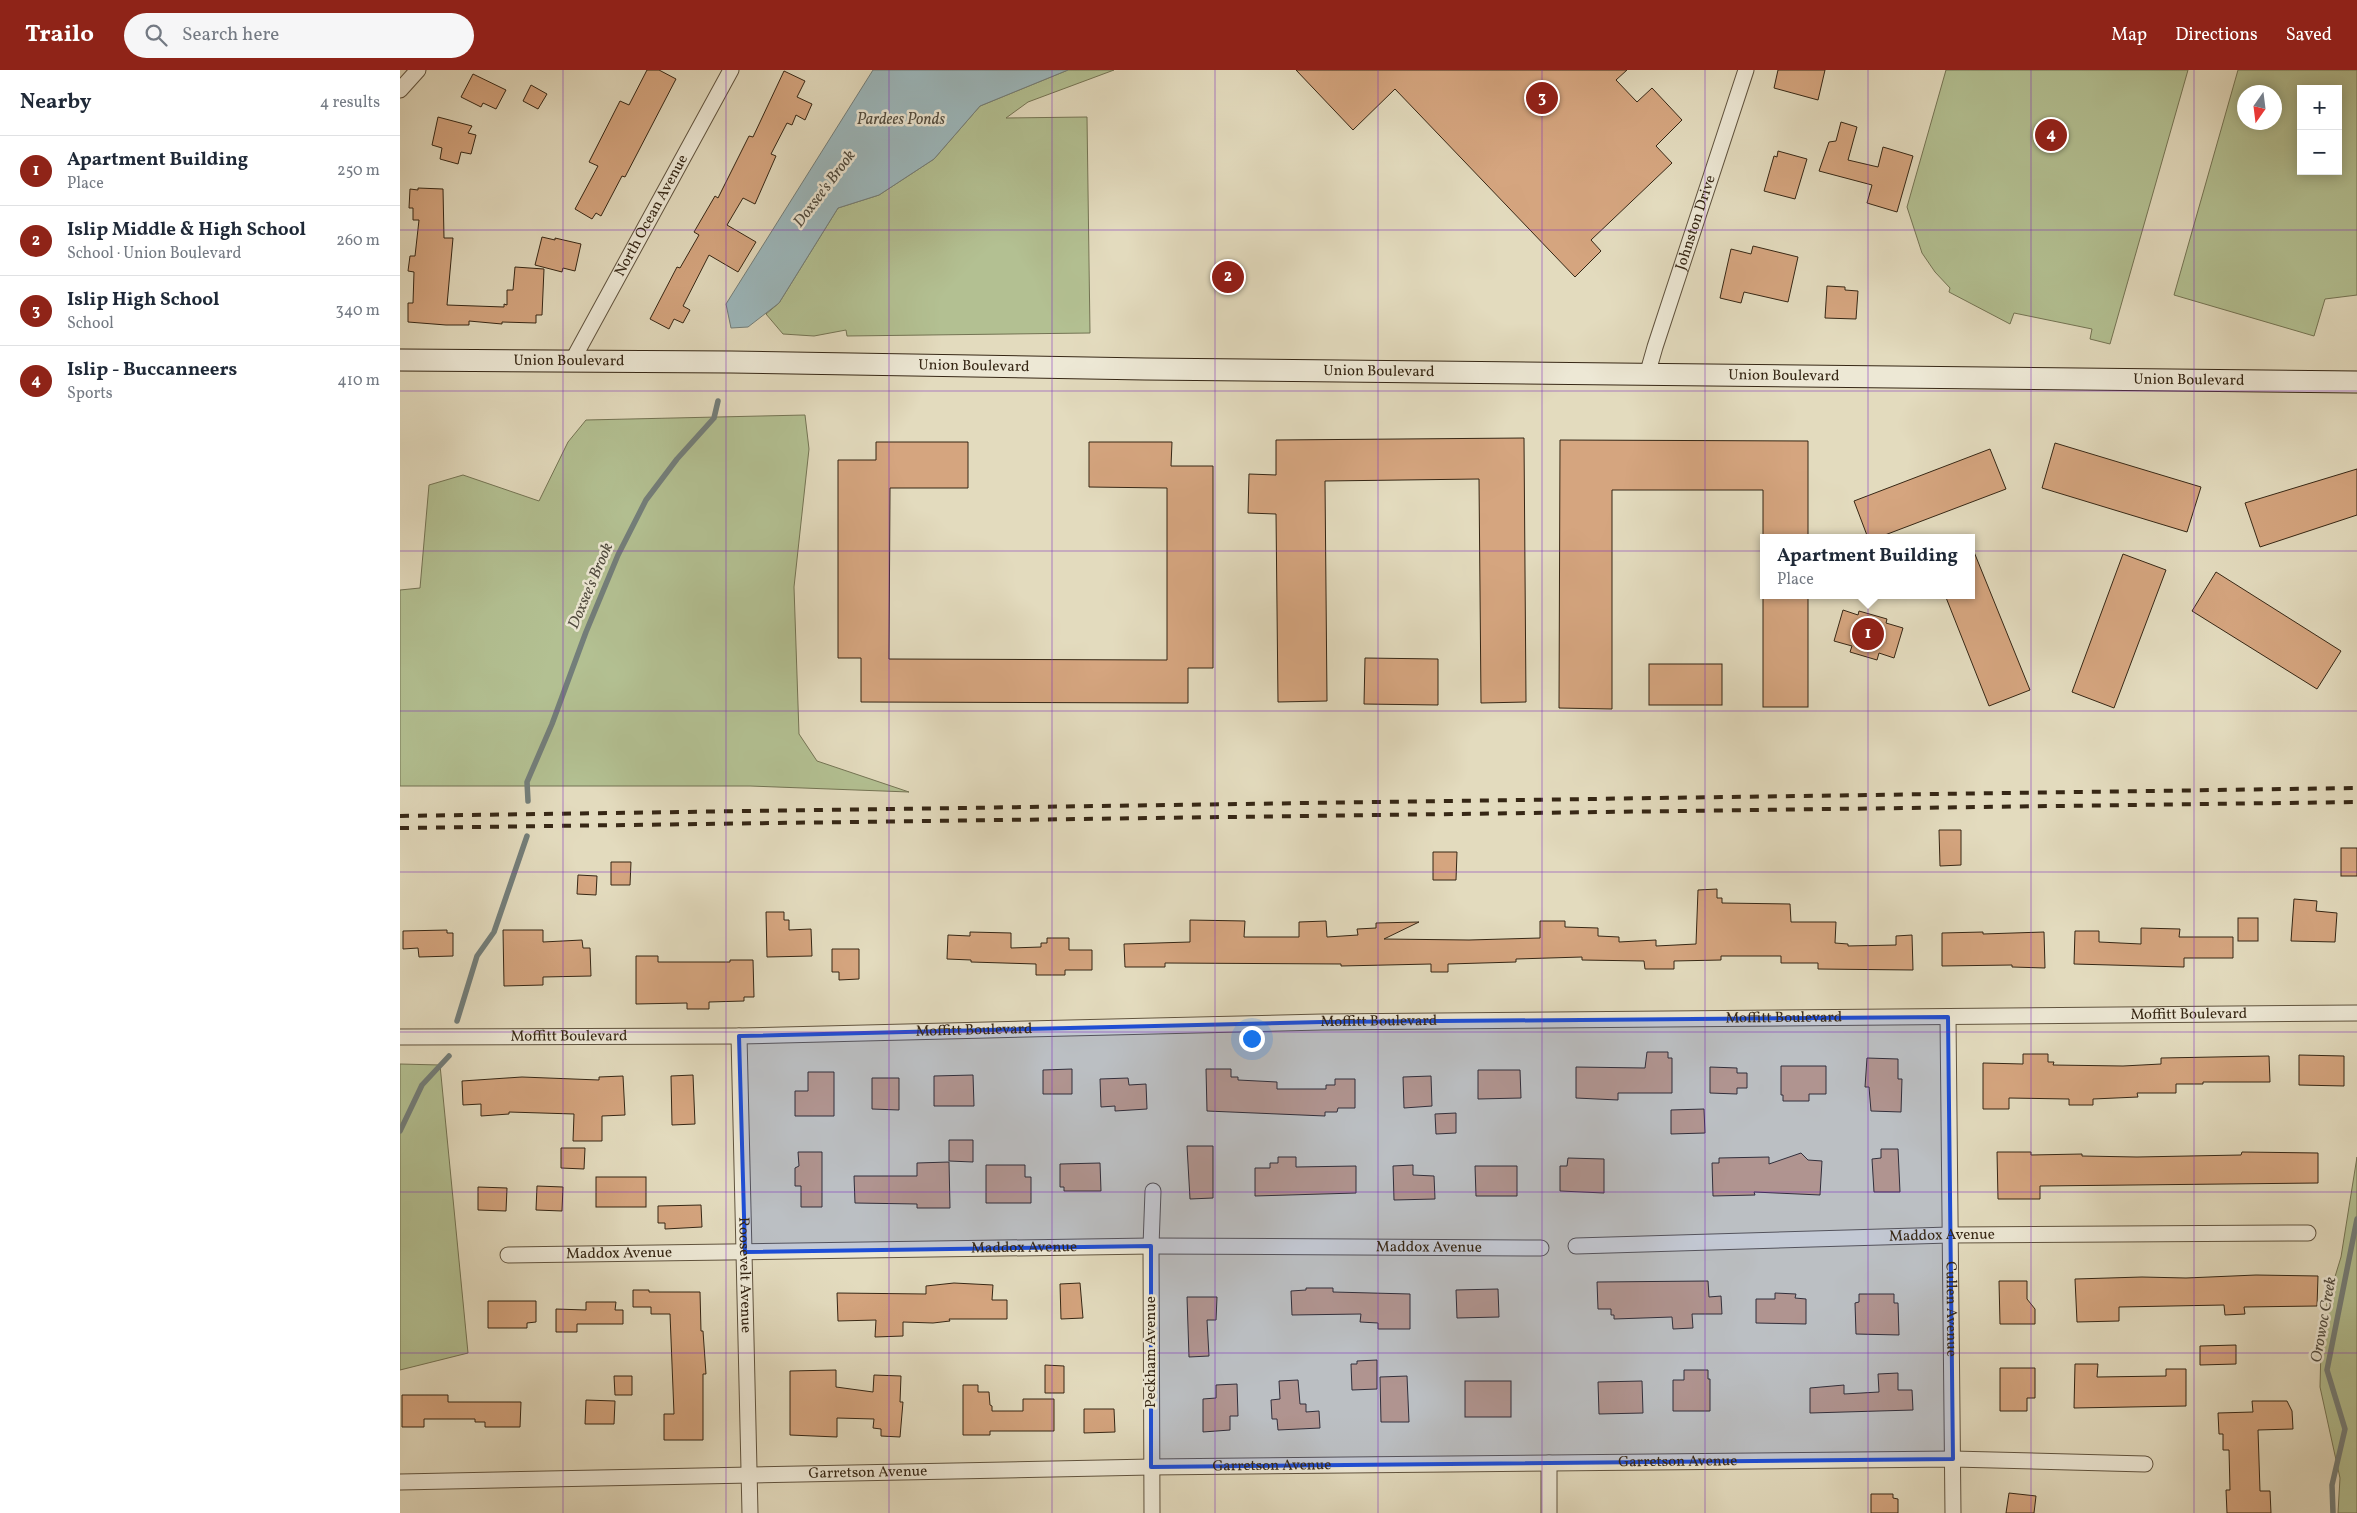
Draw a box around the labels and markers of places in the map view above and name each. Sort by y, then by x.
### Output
pin: 3 [1526,79,1558,117]
pin: 4 [2035,116,2067,154]
pin: 2 [1212,258,1244,296]
pin: 1 [1852,615,1884,653]

